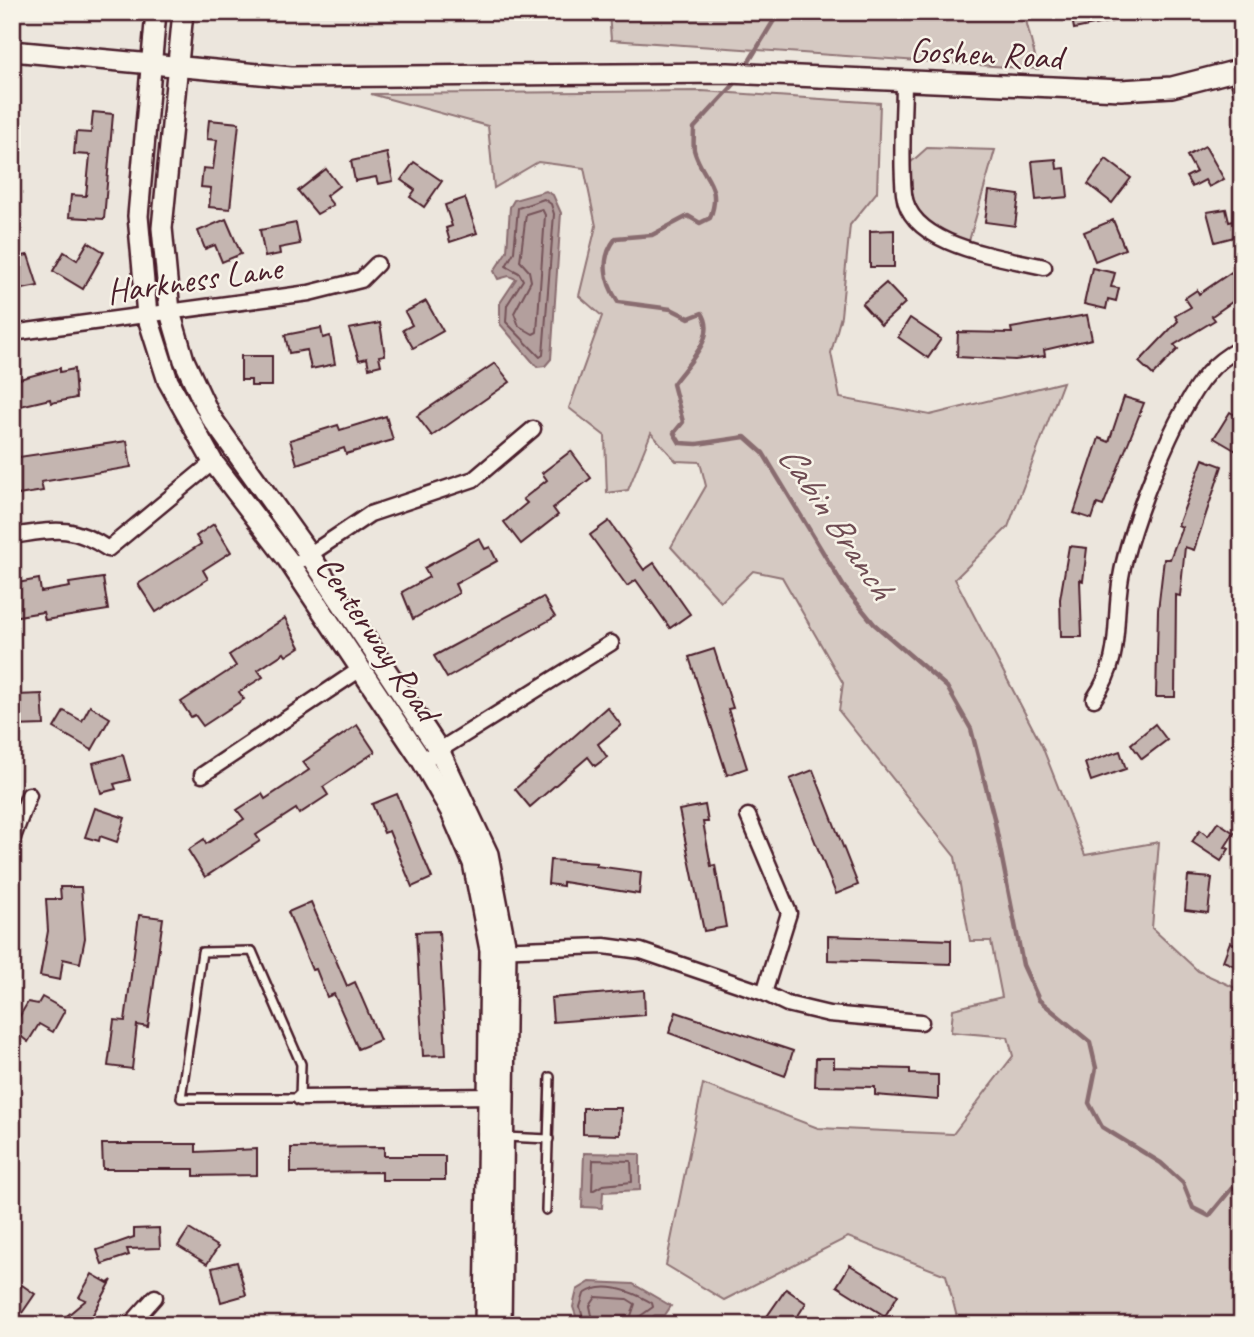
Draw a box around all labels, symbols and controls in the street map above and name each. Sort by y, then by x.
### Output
street label: Goshen Road [909,27,1069,80]
street label: Harkness Lane [104,245,287,314]
water label: Cabin Branch [768,435,907,609]
street label: Centerway Road [306,547,452,734]

